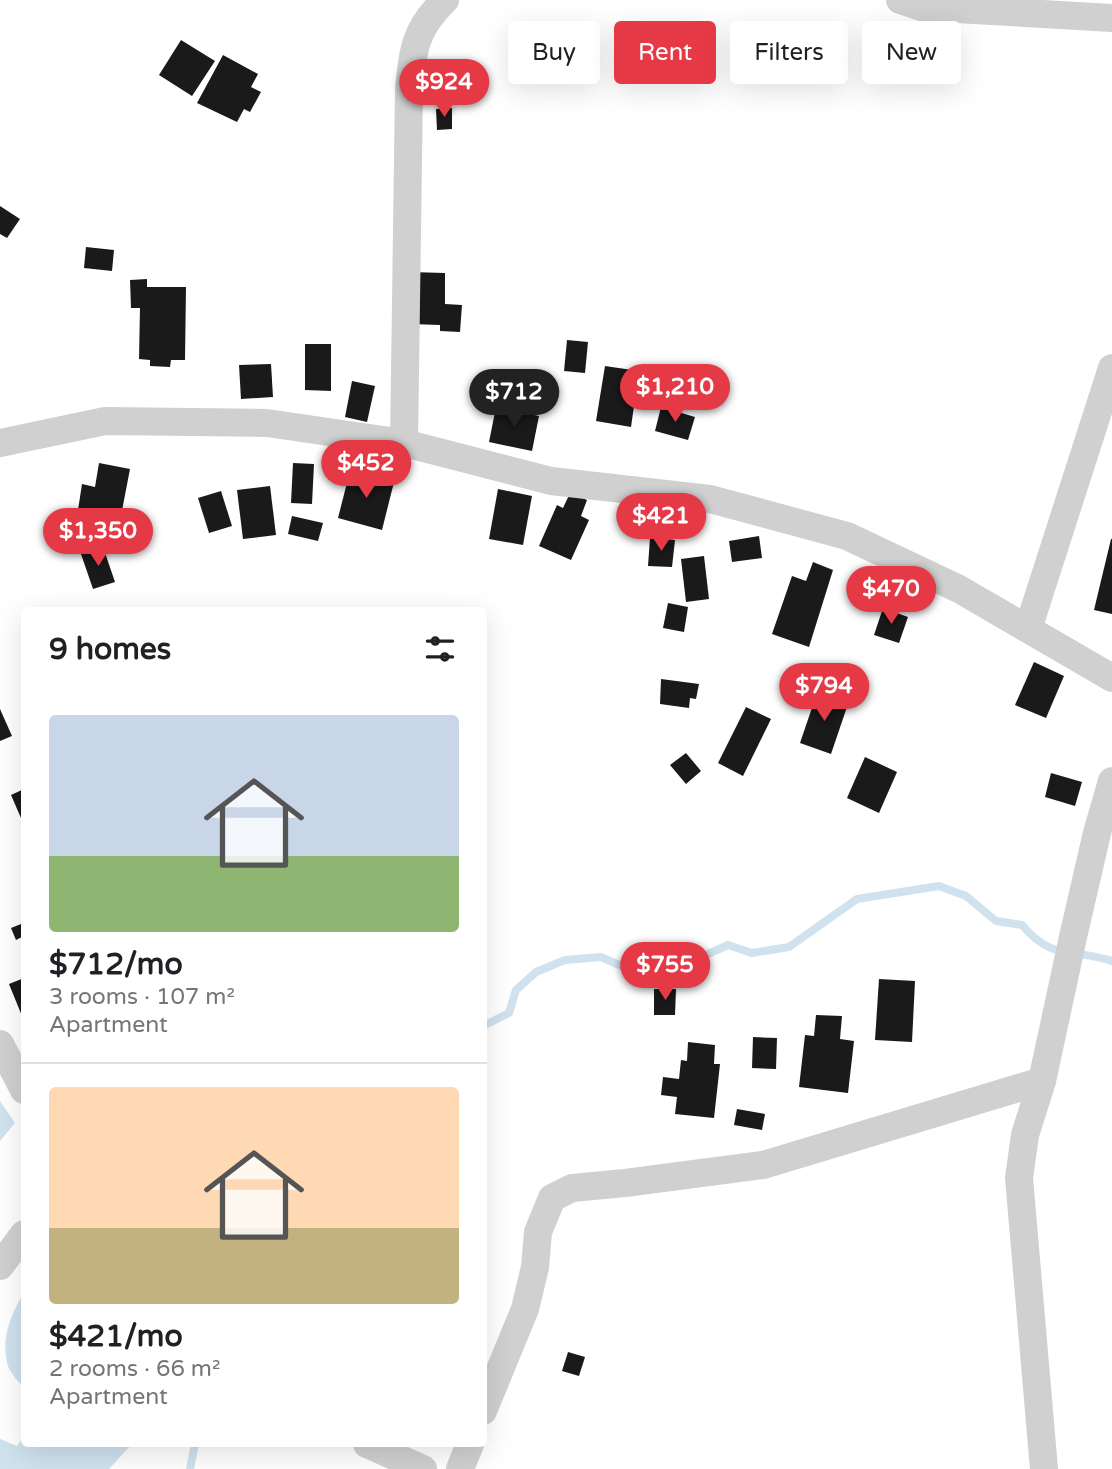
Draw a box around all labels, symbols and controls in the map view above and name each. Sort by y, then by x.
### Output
chip: Buy [508,21,600,84]
chip: Rent [614,21,716,84]
chip: Filters [730,21,848,84]
chip: New [862,21,961,84]
pin: $924 [403,60,485,119]
text: $924 [415,68,473,96]
pin: $1,210 [618,364,732,424]
pin: $712 [473,370,555,429]
text: $1,210 [636,373,714,401]
text: $712 [485,378,543,406]
pin: $452 [325,440,407,500]
text: $452 [337,449,395,477]
pin: $421 [620,494,702,553]
text: $421 [632,502,690,530]
pin: $1,350 [41,508,155,568]
text: $1,350 [59,517,137,545]
pin: $470 [850,566,932,626]
text: $470 [862,575,920,603]
icon: filters [421,630,459,668]
text: 9 homes [49,631,171,668]
pin: $794 [783,664,865,723]
text: $794 [795,672,853,700]
icon: home [191,760,317,886]
pin: $755 [624,942,706,1002]
text: $712/mo [49,946,183,983]
text: $755 [636,951,694,979]
text: 3 rooms · 107 m² [49,983,235,1011]
text: Apartment [49,1011,168,1039]
icon: home [191,1132,317,1258]
text: $421/mo [49,1318,183,1355]
text: 2 rooms · 66 m² [49,1355,220,1383]
text: Apartment [49,1383,168,1411]

